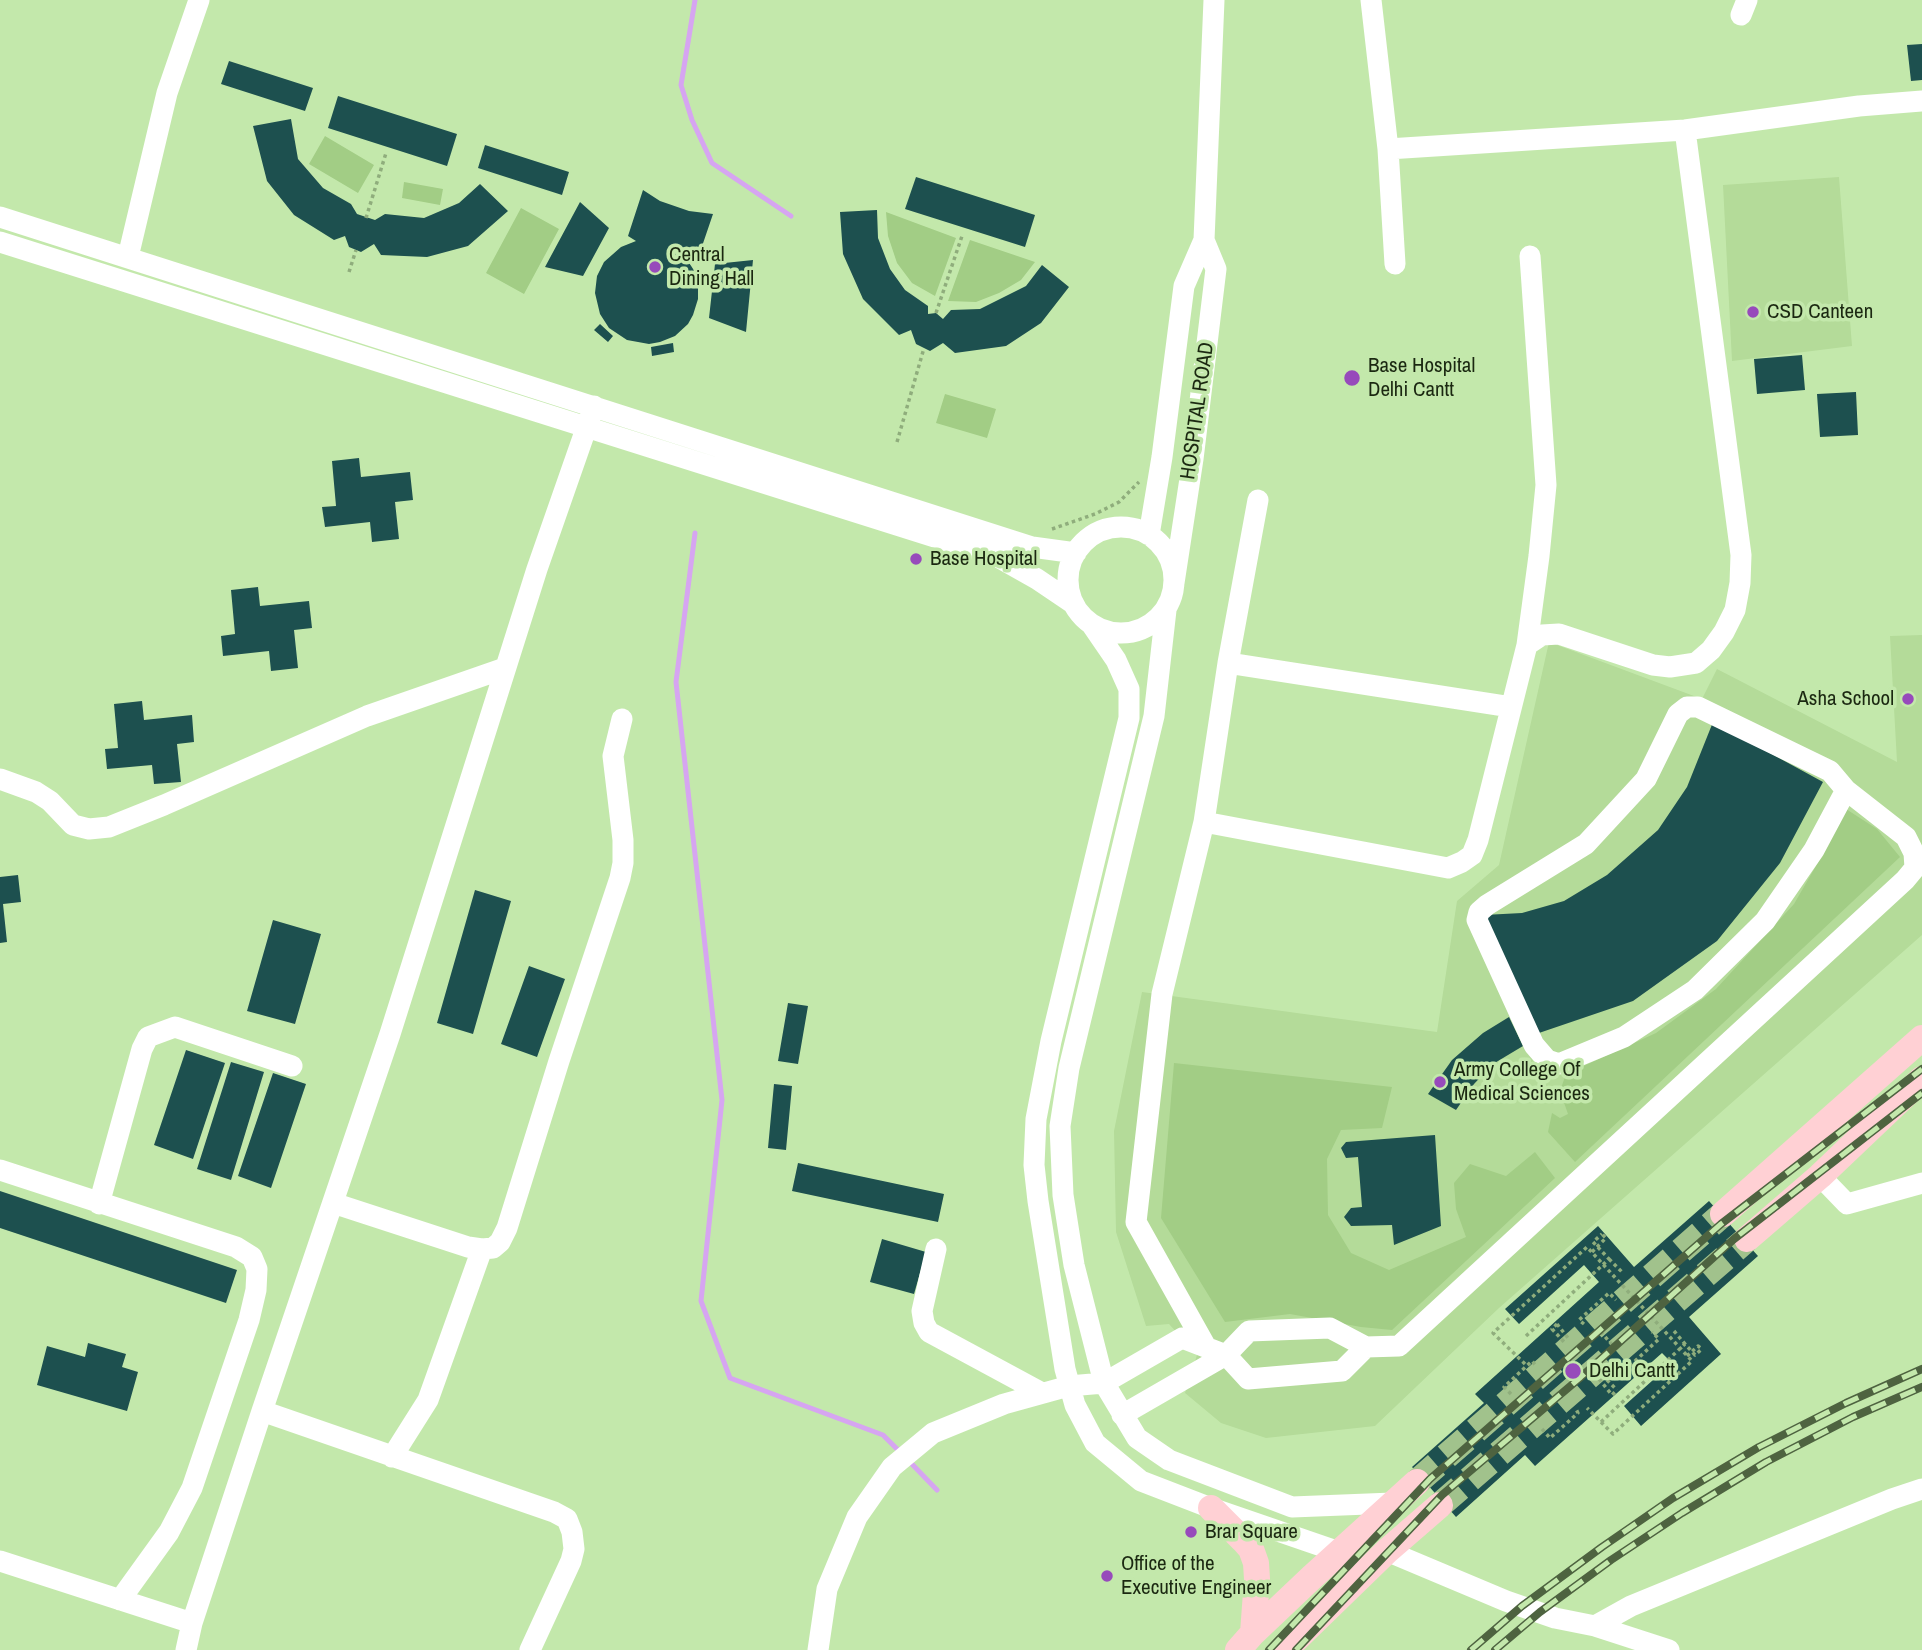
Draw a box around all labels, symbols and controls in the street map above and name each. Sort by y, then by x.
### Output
place label: Central Dining Hall [669,242,754,292]
marker: Central Dining Hall [647,259,663,275]
place label: CSD Canteen [1767,299,1873,325]
marker: CSD Canteen [1745,304,1761,320]
street label: HOSPITAL ROAD [1176,341,1220,481]
place label: Base Hospital Delhi Cantt [1368,353,1475,403]
marker: Base Hospital Delhi Cantt [1342,368,1362,388]
place label: Base Hospital [930,546,1037,572]
marker: Base Hospital [908,551,924,567]
place label: Asha School [1797,686,1894,712]
marker: Asha School [1900,691,1916,707]
place label: Army College Of Medical Sciences [1454,1057,1590,1107]
marker: Army College Of Medical Sciences [1432,1074,1448,1090]
place label: Delhi Cantt [1589,1358,1675,1384]
marker: Delhi Cantt [1563,1361,1583,1381]
place label: Brar Square [1205,1519,1298,1545]
marker: Brar Square [1183,1524,1199,1540]
place label: Office of the Executive Engineer [1121,1551,1271,1601]
marker: Office of the Executive Engineer [1099,1568,1115,1584]

